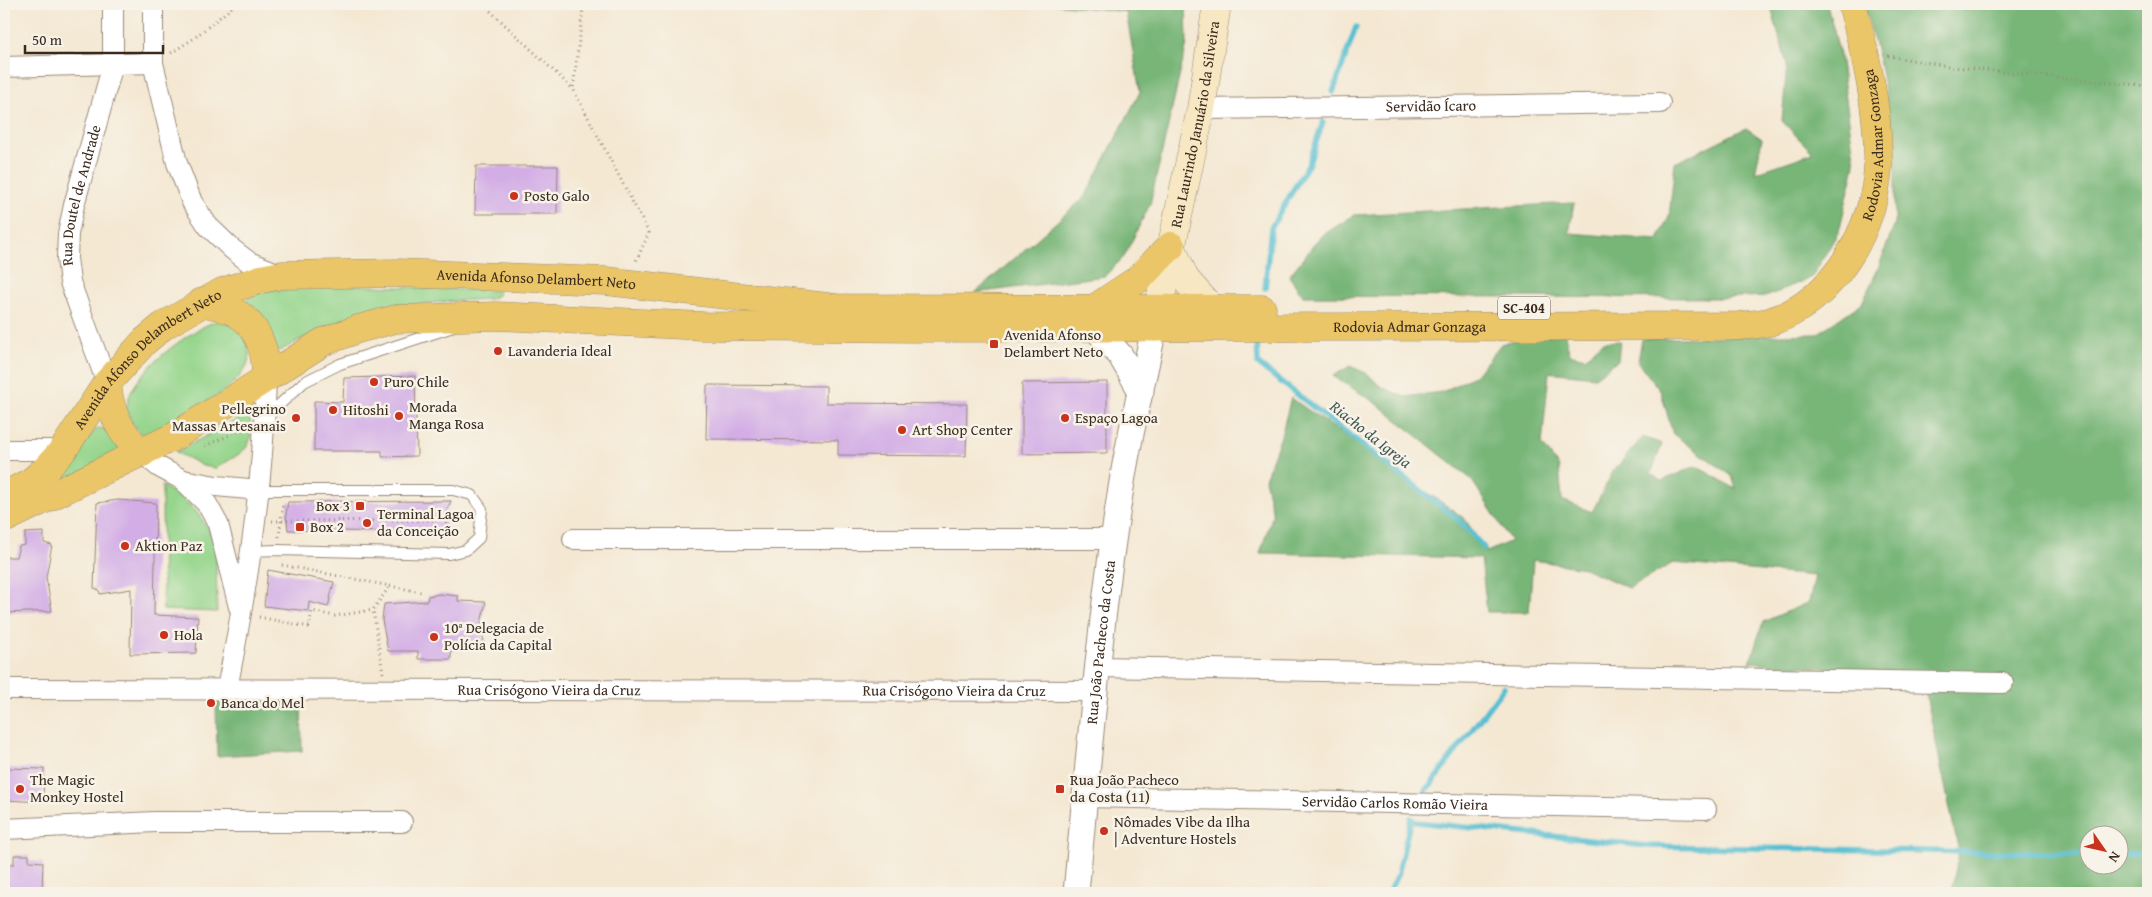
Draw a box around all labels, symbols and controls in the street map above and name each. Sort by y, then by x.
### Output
street label: Rua Laurindo Januário da Silveira [1165,19,1224,229]
scale bar [25,22,162,54]
text: 50 m [32,29,63,50]
street label: Rodovia Admar Gonzaga [1856,67,1888,223]
street label: Servidão Ícaro [1386,94,1477,117]
street label: Rua Doutel de Andrade [56,122,106,267]
place label: Posto Galo [524,185,590,206]
marker: Posto Galo [508,190,520,202]
street label: Avenida Afonso Delambert Neto [436,264,638,294]
street label: Avenida Afonso Delambert Neto [68,283,225,433]
road number: SC-404 [1498,296,1550,320]
street label: Rodovia Admar Gonzaga [1333,316,1486,337]
place label: Avenida Afonso Delambert Neto [1004,324,1103,362]
marker: Avenida Afonso Delambert Neto [988,338,1000,350]
place label: Lavanderia Ideal [508,340,612,361]
marker: Lavanderia Ideal [492,345,504,357]
place label: Puro Chile [384,371,449,392]
marker: Puro Chile [368,376,380,388]
water label: Riacho da Igreja [1324,394,1418,474]
place label: Morada Manga Rosa [409,396,484,434]
place label: Pellegrino Massas Artesanais [172,398,286,436]
place label: Hitoshi [343,399,389,420]
marker: Hitoshi [327,404,339,416]
place label: Espaço Lagoa [1075,407,1158,428]
marker: Morada Manga Rosa [393,410,405,422]
marker: Pellegrino Massas Artesanais [290,412,302,424]
marker: Espaço Lagoa [1059,412,1071,424]
place label: Art Shop Center [912,419,1013,440]
marker: Art Shop Center [896,424,908,436]
place label: Box 3 [316,495,350,516]
marker: Box 3 [354,500,366,512]
place label: Terminal Lagoa da Conceição [377,503,474,541]
place label: Box 2 [310,516,344,537]
marker: Terminal Lagoa da Conceição [361,517,373,529]
marker: Box 2 [294,521,306,533]
place label: Aktion Paz [135,535,203,556]
marker: Aktion Paz [119,540,131,552]
street label: Rua João Pacheco da Costa [1081,559,1120,725]
place label: 10ª Delegacia de Polícia da Capital [444,617,552,655]
place label: Hola [174,624,203,645]
marker: Hola [158,629,170,641]
marker: 10ª Delegacia de Polícia da Capital [428,631,440,643]
street label: Rua Crisógono Vieira da Cruz [457,679,641,700]
street label: Rua Crisógono Vieira da Cruz [862,680,1046,701]
place label: Banca do Mel [221,692,305,713]
marker: Banca do Mel [205,697,217,709]
place label: The Magic Monkey Hostel [30,769,124,807]
place label: Rua João Pacheco da Costa (11) [1070,769,1179,807]
marker: The Magic Monkey Hostel [14,783,26,795]
marker: Rua João Pacheco da Costa (11) [1054,783,1066,795]
street label: Servidão Carlos Romão Vieira [1302,790,1488,815]
place label: Nômades Vibe da Ilha | Adventure Hostels [1114,811,1250,849]
north arrow [2080,824,2130,874]
marker: Nômades Vibe da Ilha | Adventure Hostels [1098,825,1110,837]
text: N [2104,848,2126,867]

